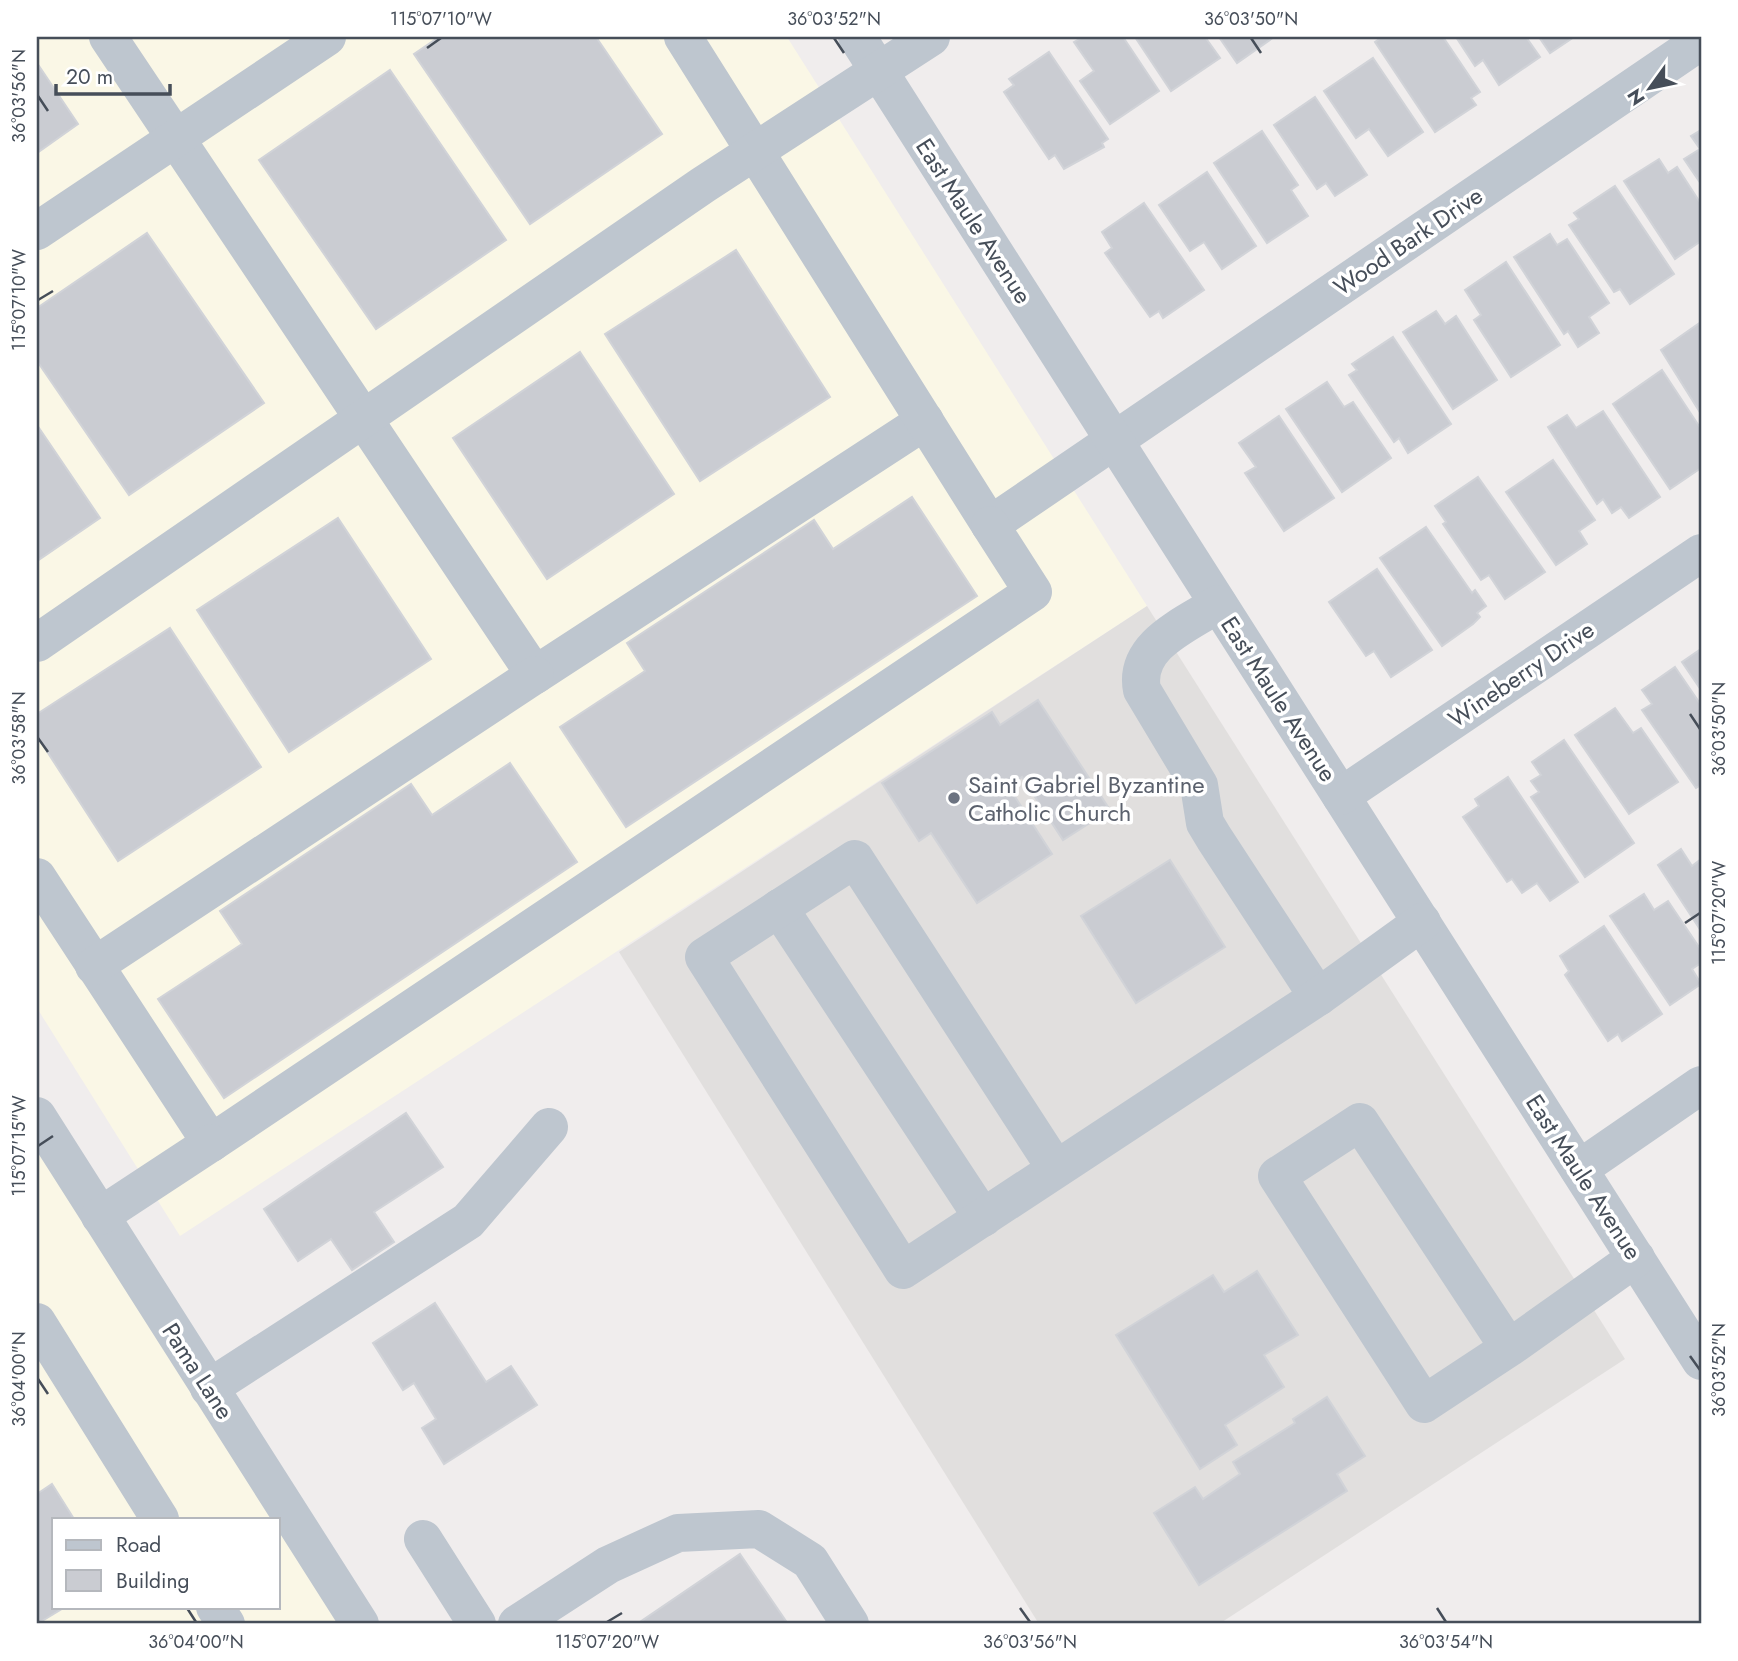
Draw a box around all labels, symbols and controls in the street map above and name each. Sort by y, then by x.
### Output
text: 115°07'10"W [390,6,492,32]
text: 36°03'52"N [787,6,881,32]
text: 36°03'50"N [1204,6,1298,32]
text: 36°03'56"N [6,49,32,143]
scale bar [56,52,170,96]
north arrow [1616,52,1686,122]
text: 20 m [66,62,113,92]
text: N [1621,83,1652,111]
street label: East Maule Avenue [907,131,1041,311]
street label: Wood Bark Drive [1326,178,1490,304]
text: 115°07'10"W [6,249,32,351]
street label: East Maule Avenue [1212,609,1346,789]
street label: Wineberry Drive [1441,612,1601,736]
text: 36°03'50"N [1706,682,1732,776]
text: 36°03'58"N [6,691,32,785]
place label: Saint Gabriel Byzantine Catholic Church [968,767,1205,830]
marker: Saint Gabriel Byzantine Catholic Church [946,790,962,806]
text: 115°07'20"W [1706,861,1732,965]
street label: East Maule Avenue [1517,1087,1651,1267]
text: 115°07'15"W [6,1095,32,1197]
street label: Pama Lane [154,1316,242,1426]
text: 36°03'52"N [1706,1323,1732,1417]
text: 36°04'00"N [6,1331,32,1427]
legend [52,1518,280,1608]
text: Road [116,1530,161,1560]
text: Building [116,1566,189,1596]
text: 36°04'00"N [148,1629,244,1655]
text: 115°07'20"W [555,1629,659,1655]
text: 36°03'56"N [983,1629,1077,1655]
text: 36°03'54"N [1399,1629,1493,1655]

